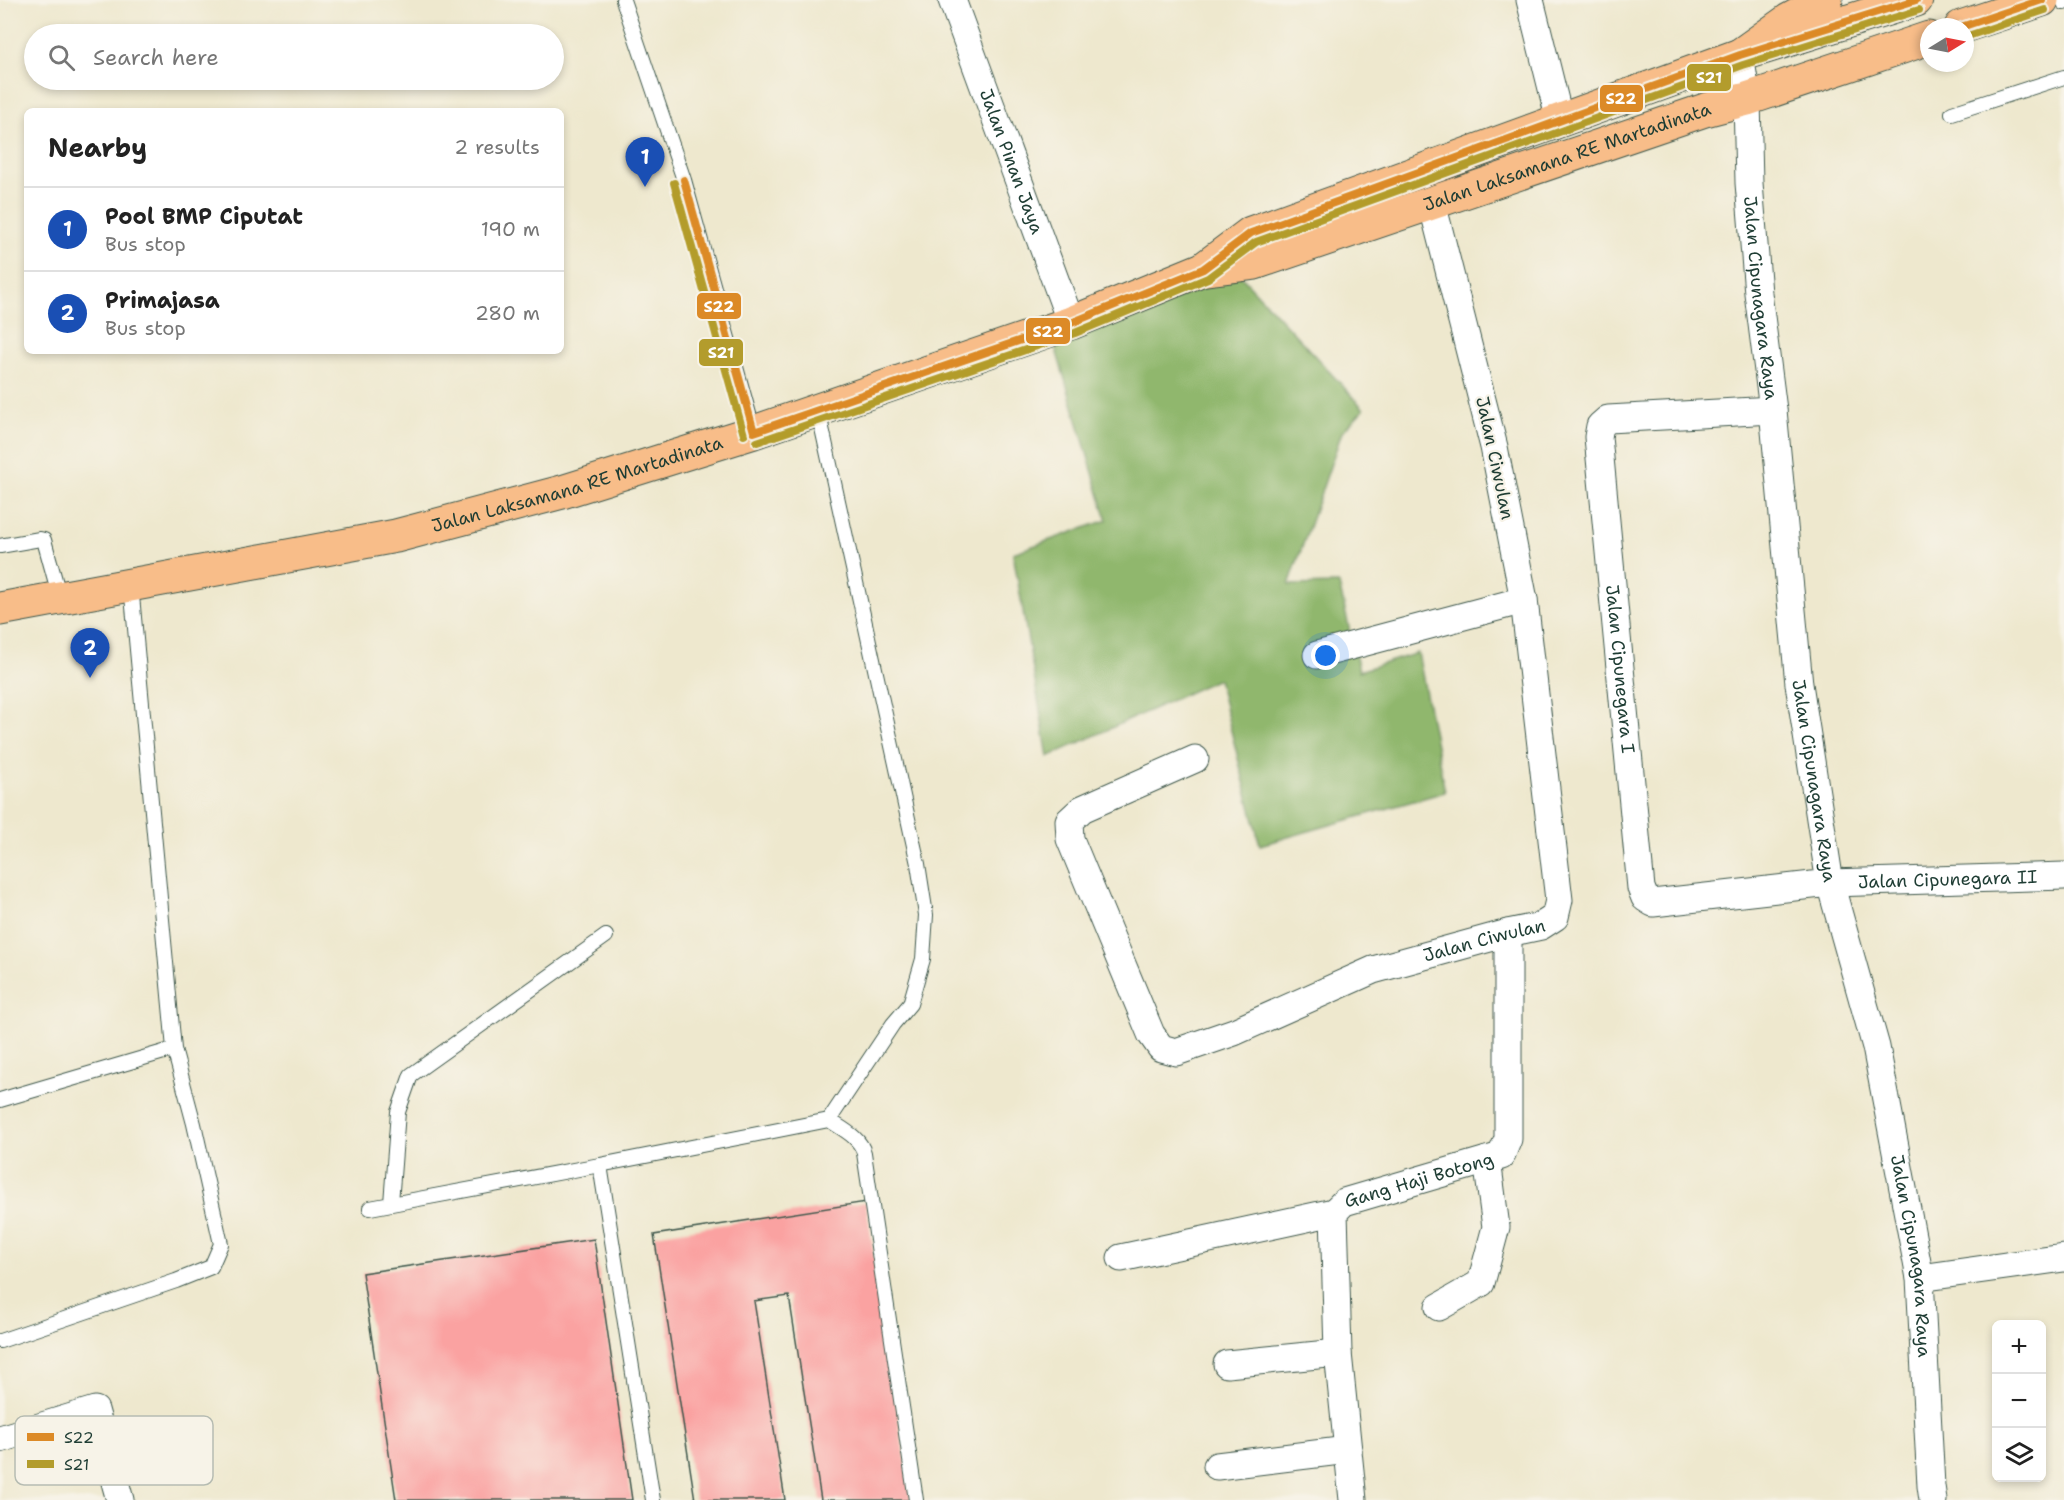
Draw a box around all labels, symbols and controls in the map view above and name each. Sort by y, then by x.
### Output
north arrow [1920,18,1974,72]
search box [24,24,564,90]
icon: search [45,41,78,74]
text: Search here [93,43,219,72]
line badge: S21 [1686,63,1732,92]
text: S21 [1696,67,1722,88]
line badge: S22 [1599,84,1644,113]
street label: Jalan Pinan Jaya [974,85,1049,237]
text: S22 [1605,88,1637,109]
street label: Jalan Laksamana RE Martadinata [1420,97,1714,217]
text: Nearby [48,130,147,165]
text: 2 results [454,134,540,160]
pin: 1 [626,138,664,187]
street label: Jalan Cipunagara Raya [1738,195,1784,401]
text: Pool BMP Ciputat [105,202,303,231]
text: 1 [63,216,72,242]
text: 190 m [481,216,540,242]
text: Bus stop [105,231,186,257]
text: Primajasa [105,286,220,315]
line badge: S22 [696,292,742,320]
text: S22 [703,296,735,317]
text: 2 [61,300,75,326]
text: 280 m [475,300,540,326]
text: Bus stop [105,315,186,341]
line badge: S22 [1025,317,1071,345]
text: S22 [1032,321,1064,342]
line badge: S21 [698,338,744,367]
text: S21 [708,342,734,363]
street label: Jalan Ciwulan [1470,394,1520,522]
street label: Jalan Laksamana RE Martadinata [429,431,726,538]
street label: Jalan Cipunegara I [1600,583,1640,754]
pin: 2 [70,628,110,678]
your location [1311,641,1340,670]
street label: Jalan Cipunagara Raya [1786,678,1842,884]
street label: Jalan Cipunegara II [1857,865,2038,894]
street label: Jalan Ciwulan [1421,913,1548,968]
street label: Gang Haji Botong [1342,1147,1496,1213]
street label: Jalan Cipunagara Raya [1885,1153,1936,1358]
map controls [1992,1320,2046,1482]
button: + [1992,1320,2046,1374]
button: − [1992,1374,2046,1428]
legend [15,1416,213,1485]
text: S22 [64,1427,94,1448]
button: layers [1992,1428,2046,1482]
text: S21 [64,1454,89,1475]

